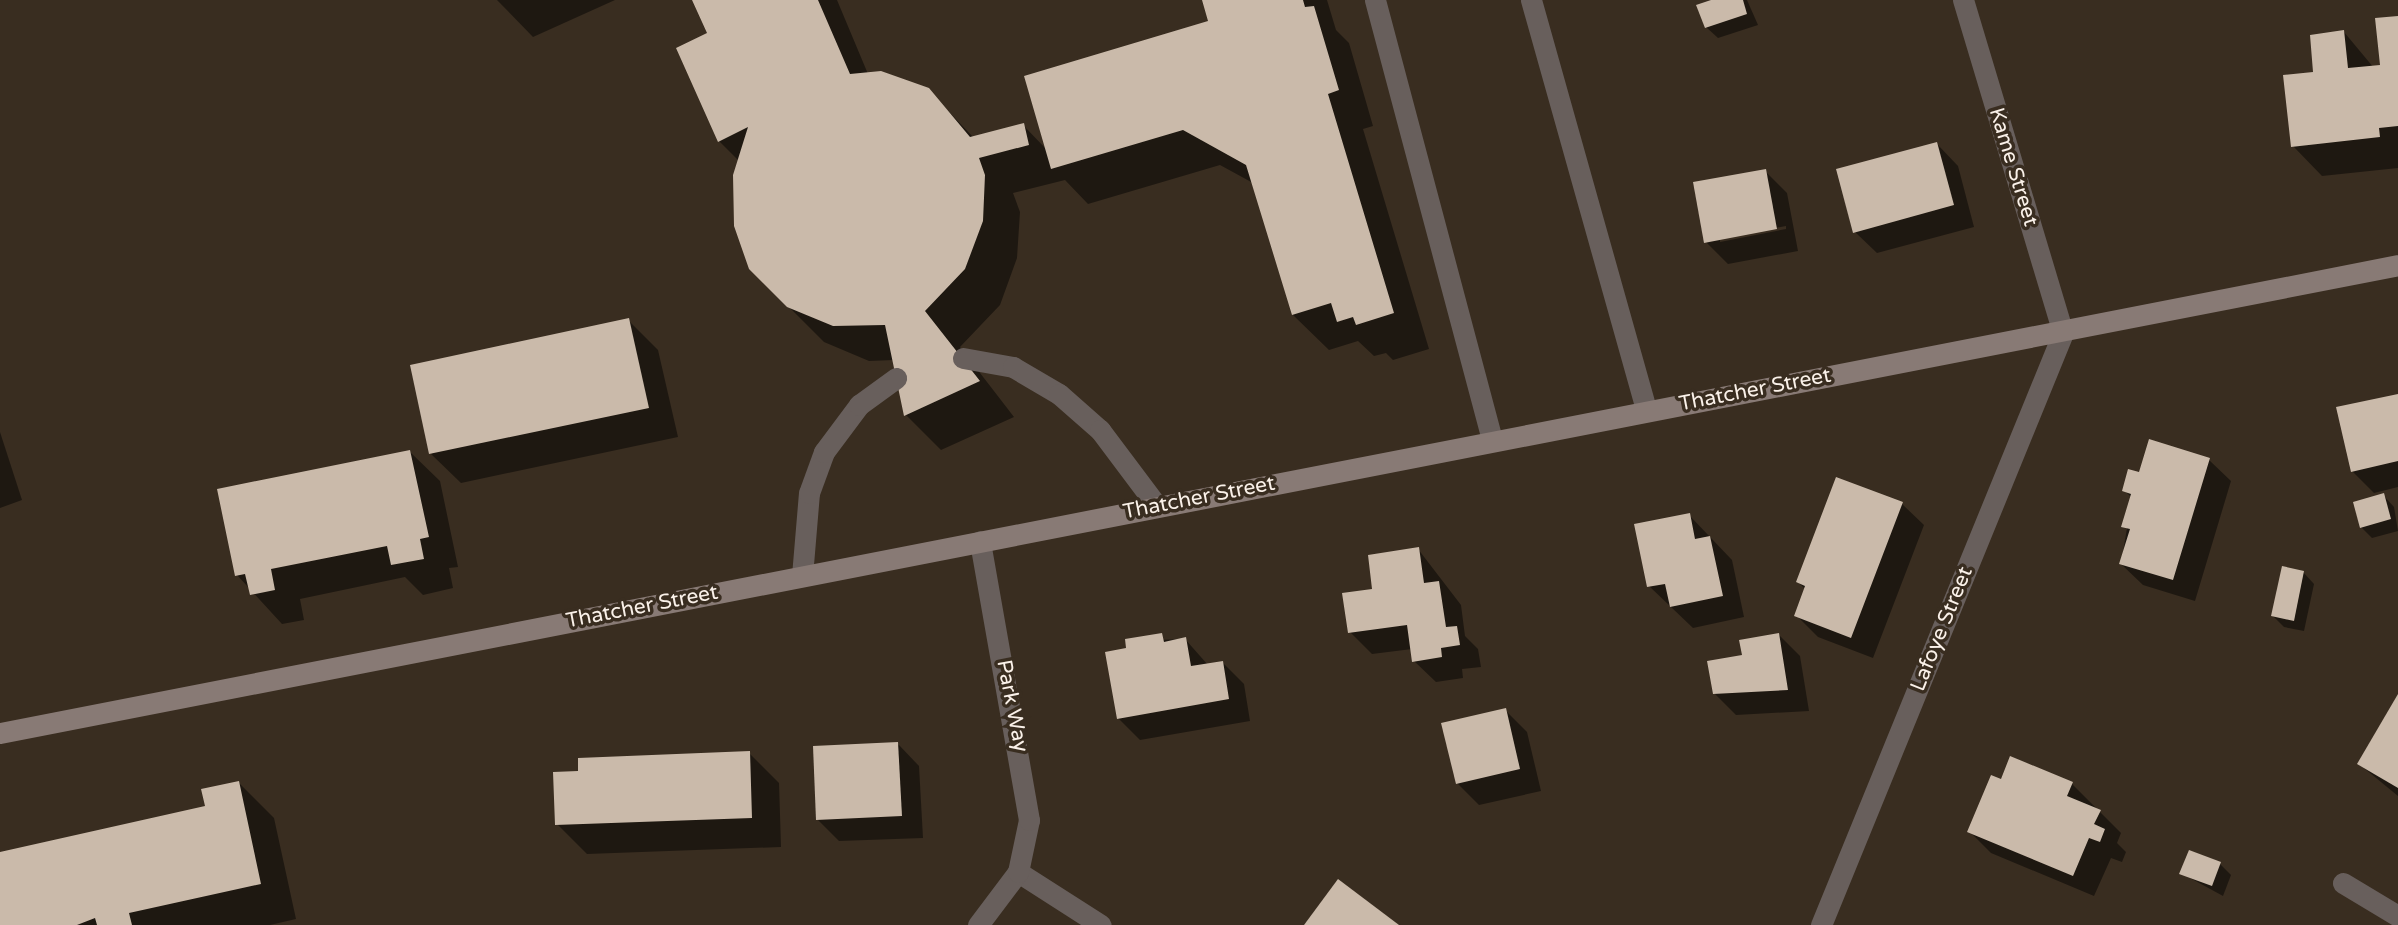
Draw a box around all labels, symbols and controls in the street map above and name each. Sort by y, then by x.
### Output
street label: Kame Street [1983,105,2043,229]
street label: Thatcher Street [1677,363,1833,417]
street label: Thatcher Street [1121,471,1277,525]
street label: Lafoye Street [1906,563,1978,695]
street label: Thatcher Street [564,580,720,634]
street label: Park Way [991,658,1033,754]

